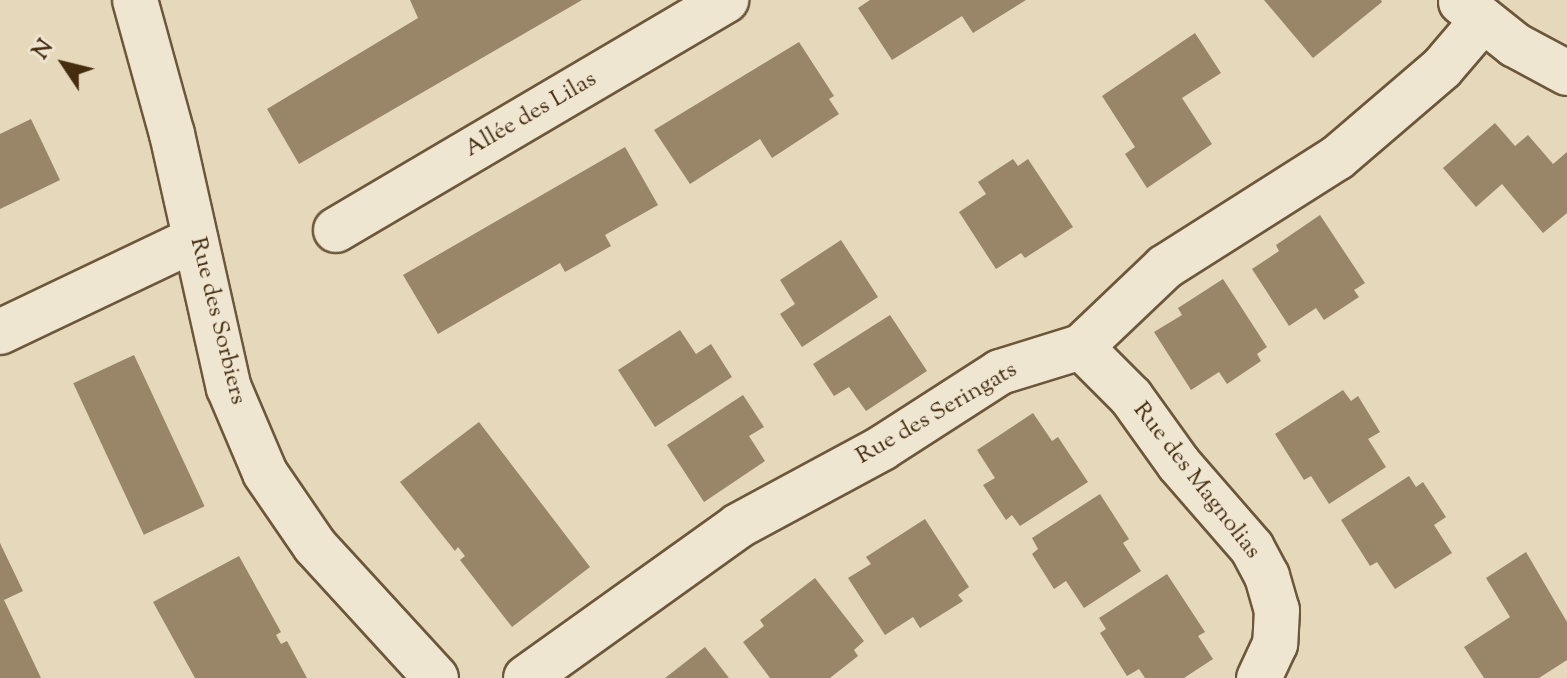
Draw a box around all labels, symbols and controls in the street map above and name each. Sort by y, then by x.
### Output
north arrow [24,24,104,104]
text: N [26,34,62,67]
street label: Allée des Lilas [460,66,602,164]
street label: Rue des Sorbiers [182,234,252,408]
street label: Rue des Seringats [851,356,1023,472]
street label: Rue des Magnolias [1126,397,1266,565]

